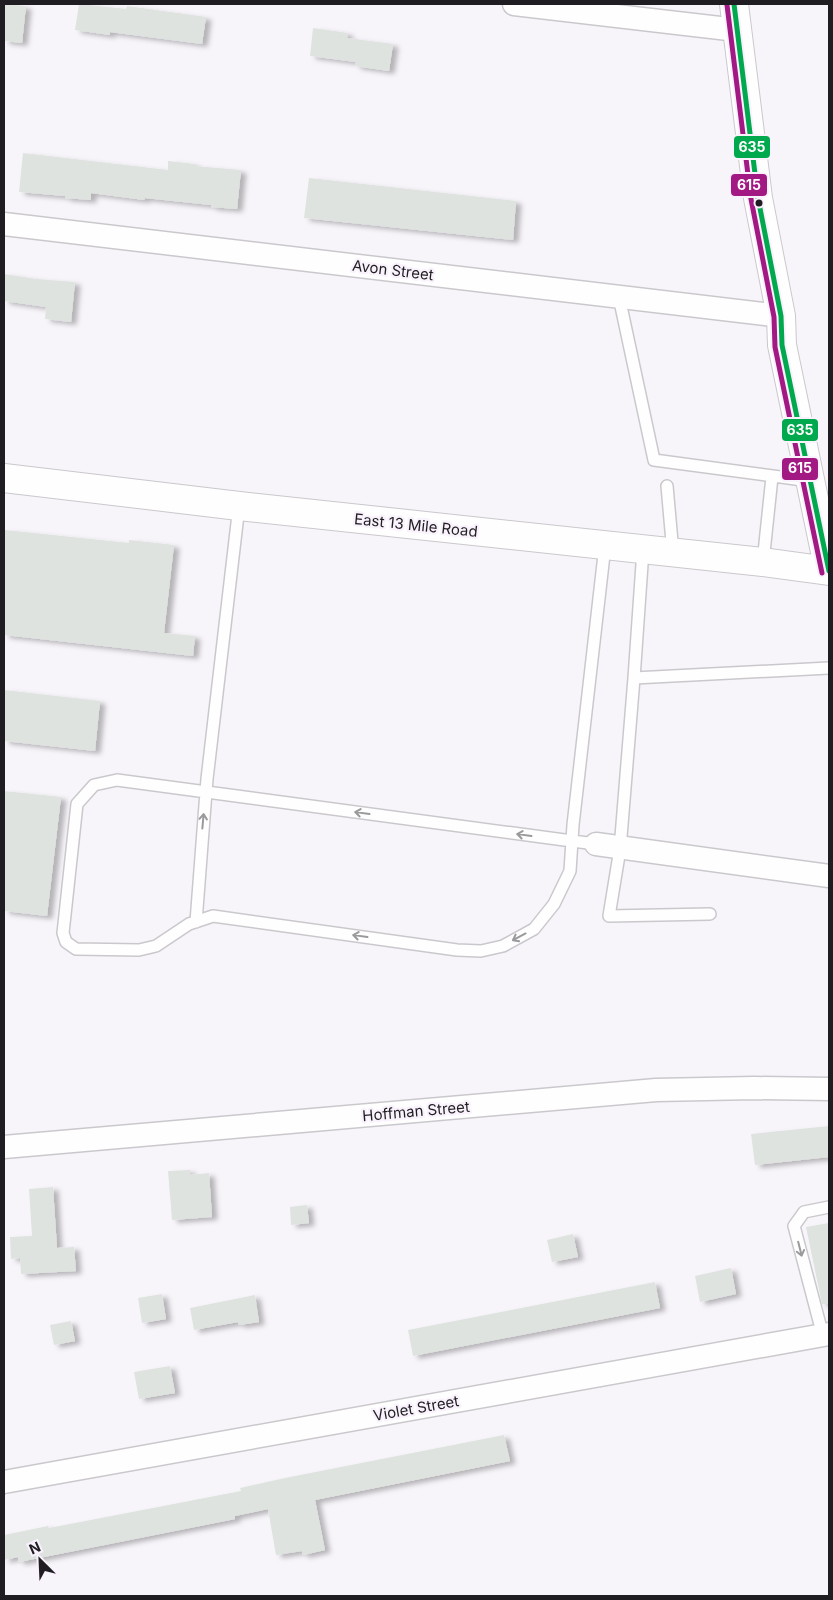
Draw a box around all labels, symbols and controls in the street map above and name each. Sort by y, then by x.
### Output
line badge: 635 [733,135,771,159]
text: 635 [738,138,766,155]
line badge: 615 [730,173,768,197]
text: 615 [737,176,761,193]
unlabelled marker [754,198,764,208]
street label: Avon Street [351,256,435,284]
line badge: 635 [781,418,819,442]
text: 635 [786,421,814,438]
line badge: 615 [781,457,819,481]
text: 615 [788,459,812,476]
street label: East 13 Mile Road [353,509,479,541]
one-way arrow [355,807,371,817]
one-way arrow [199,813,208,829]
one-way arrow [516,829,532,839]
one-way arrow [353,931,369,941]
one-way arrow [512,932,527,942]
street label: Hoffman Street [362,1097,471,1125]
one-way arrow [796,1240,805,1256]
street label: Violet Street [372,1391,460,1425]
north arrow [15,1535,65,1585]
text: N [26,1538,43,1558]

